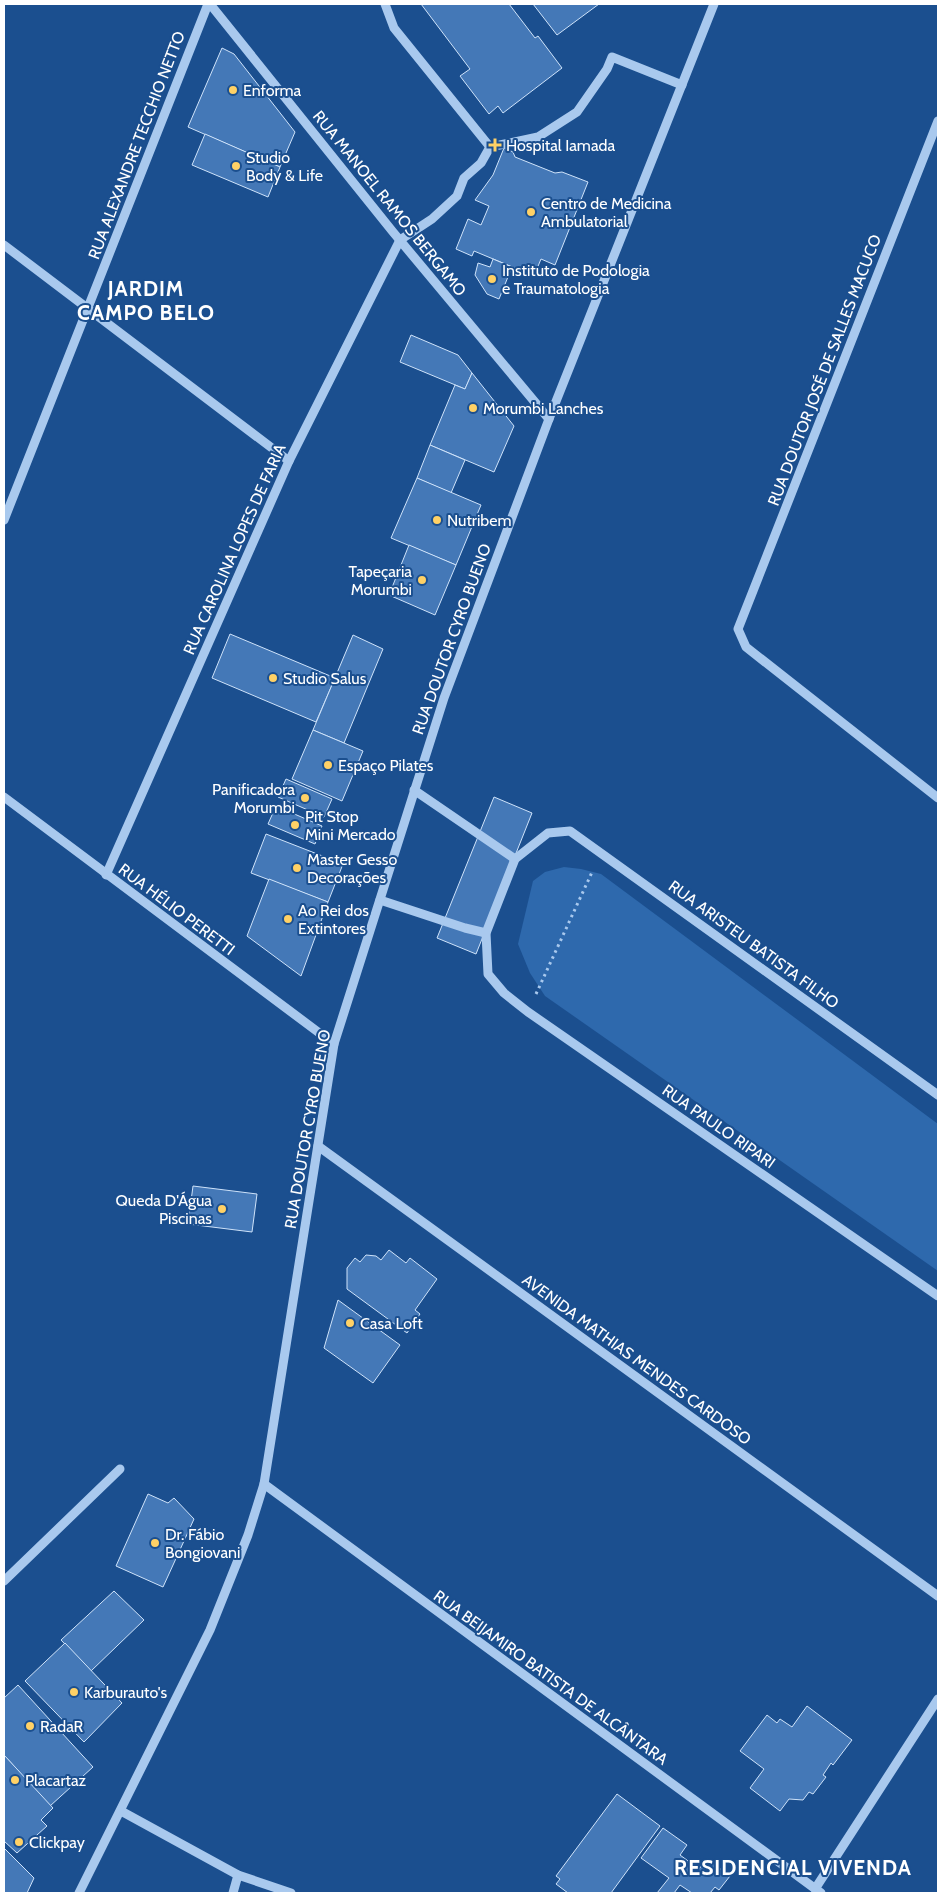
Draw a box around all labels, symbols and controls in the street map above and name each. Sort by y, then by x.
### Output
street label: RUA ALEXANDRE TECCHIO NETTO [84,29,189,262]
place label: Enforma [243,81,302,100]
marker: Enforma [227,84,239,96]
street label: RUA MANOEL RAMOS BERGAMO [309,107,470,300]
place label: Hospital Iamada [506,136,615,155]
marker: Hospital Iamada [488,138,502,152]
place label: Studio Body & Life [246,148,323,185]
marker: Studio Body & Life [230,160,242,172]
place label: Centro de Medicina Ambulatorial [541,194,672,231]
marker: Centro de Medicina Ambulatorial [525,206,537,218]
street label: RUA DOUTOR JOSÉ DE SALLES MACUCO [764,232,885,509]
place label: Instituto de Podologia e Traumatologia [502,261,650,298]
marker: Instituto de Podologia e Traumatologia [486,273,498,285]
district label: JARDIM CAMPO BELO [77,276,215,325]
place label: Morumbi Lanches [483,399,604,418]
marker: Morumbi Lanches [467,402,479,414]
street label: RUA CAROLINA LOPES DE FARIA [179,441,290,658]
place label: Nutribem [447,511,511,530]
marker: Nutribem [431,514,443,526]
street label: RUA DOUTOR CYRO BUENO [408,541,495,737]
place label: Tapeçaria Morumbi [349,562,412,599]
marker: Tapeçaria Morumbi [416,574,428,586]
place label: Studio Salus [283,669,367,688]
marker: Studio Salus [267,672,279,684]
place label: Espaço Pilates [338,756,434,775]
marker: Espaço Pilates [322,759,334,771]
place label: Panificadora Morumbi [212,780,295,817]
marker: Panificadora Morumbi [299,792,311,804]
place label: Pit Stop Mini Mercado [305,807,396,844]
marker: Pit Stop Mini Mercado [289,819,301,831]
place label: Master Gesso Decorações [307,850,397,887]
street label: RUA HÉLIO PERETTI [115,860,238,959]
marker: Master Gesso Decorações [291,862,303,874]
street label: RUA ARISTEU BATISTA FILHO [665,876,842,1013]
place label: Ao Rei dos Extintores [298,901,369,938]
marker: Ao Rei dos Extintores [282,913,294,925]
street label: RUA DOUTOR CYRO BUENO [281,1028,334,1230]
street label: RUA PAULO RIPARI [659,1080,779,1172]
place label: Queda D'Água Piscinas [116,1191,212,1228]
marker: Queda D'Água Piscinas [216,1203,228,1215]
street label: AVENIDA MATHIAS MENDES CARDOSO [519,1270,755,1449]
place label: Casa Loft [360,1314,423,1333]
marker: Casa Loft [344,1317,356,1329]
place label: Dr. Fábio Bongiovani [165,1525,240,1562]
marker: Dr. Fábio Bongiovani [149,1537,161,1549]
street label: RUA BEIJAMIRO BATISTA DE ALCÂNTARA [430,1586,672,1769]
place label: Karburauto's [84,1683,167,1702]
marker: Karburauto's [68,1686,80,1698]
place label: RadaR [40,1717,84,1736]
marker: RadaR [24,1720,36,1732]
place label: Placartaz [25,1771,87,1790]
marker: Placartaz [9,1774,21,1786]
place label: Clickpay [29,1833,85,1852]
marker: Clickpay [13,1836,25,1848]
district label: RESIDENCIAL VIVENDA [674,1855,912,1880]

